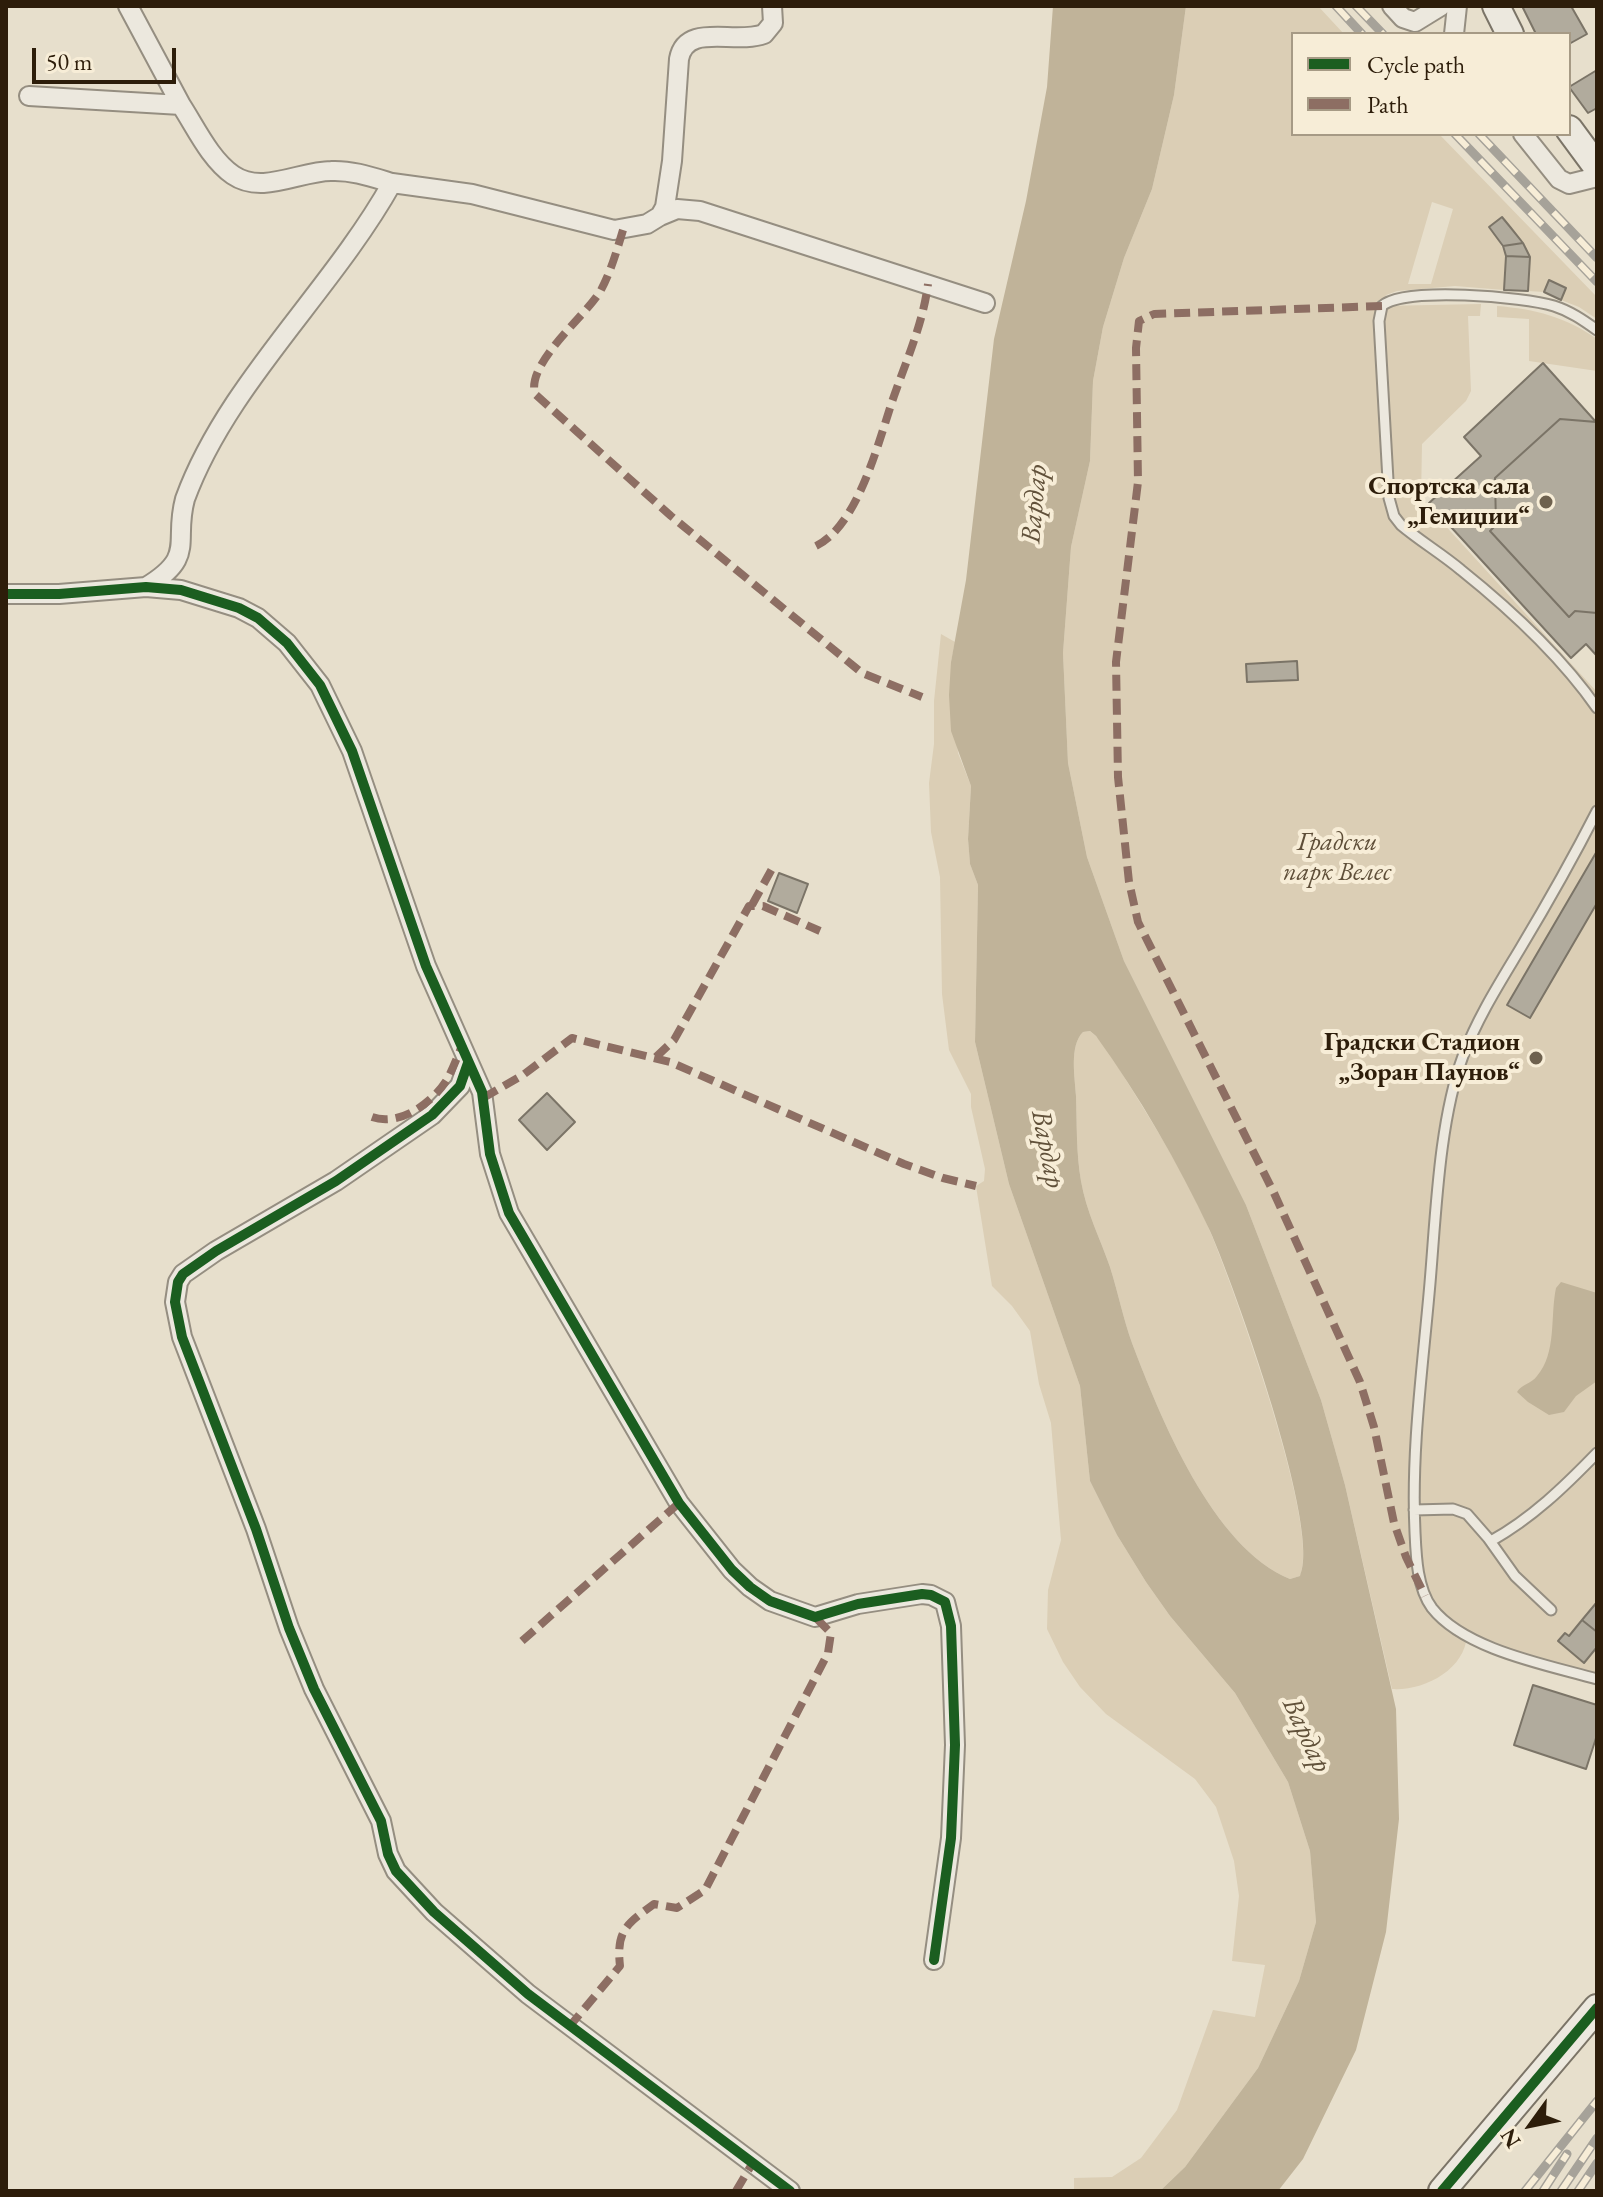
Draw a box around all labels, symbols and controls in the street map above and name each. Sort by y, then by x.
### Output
scale bar [36,32,180,82]
legend [1291,32,1571,136]
text: 50 m [46,46,93,77]
text: Cycle path [1367,49,1465,80]
text: Path [1367,89,1409,120]
water label: Вардар [1015,463,1055,545]
place label: Спортска сала „Гемиџии“ [1368,471,1530,532]
marker: Спортска сала „Гемиџии“ [1537,493,1555,511]
park label: Градски парк Велес [1283,827,1391,888]
place label: Градски Стадион „Зоран Паунов“ [1324,1027,1520,1088]
marker: Градски Стадион „Зоран Паунов“ [1527,1049,1545,1067]
water label: Вардар [1023,1107,1071,1191]
water label: Вардар [1274,1692,1338,1778]
north arrow [1491,2085,1571,2165]
text: N [1493,2123,1527,2154]

